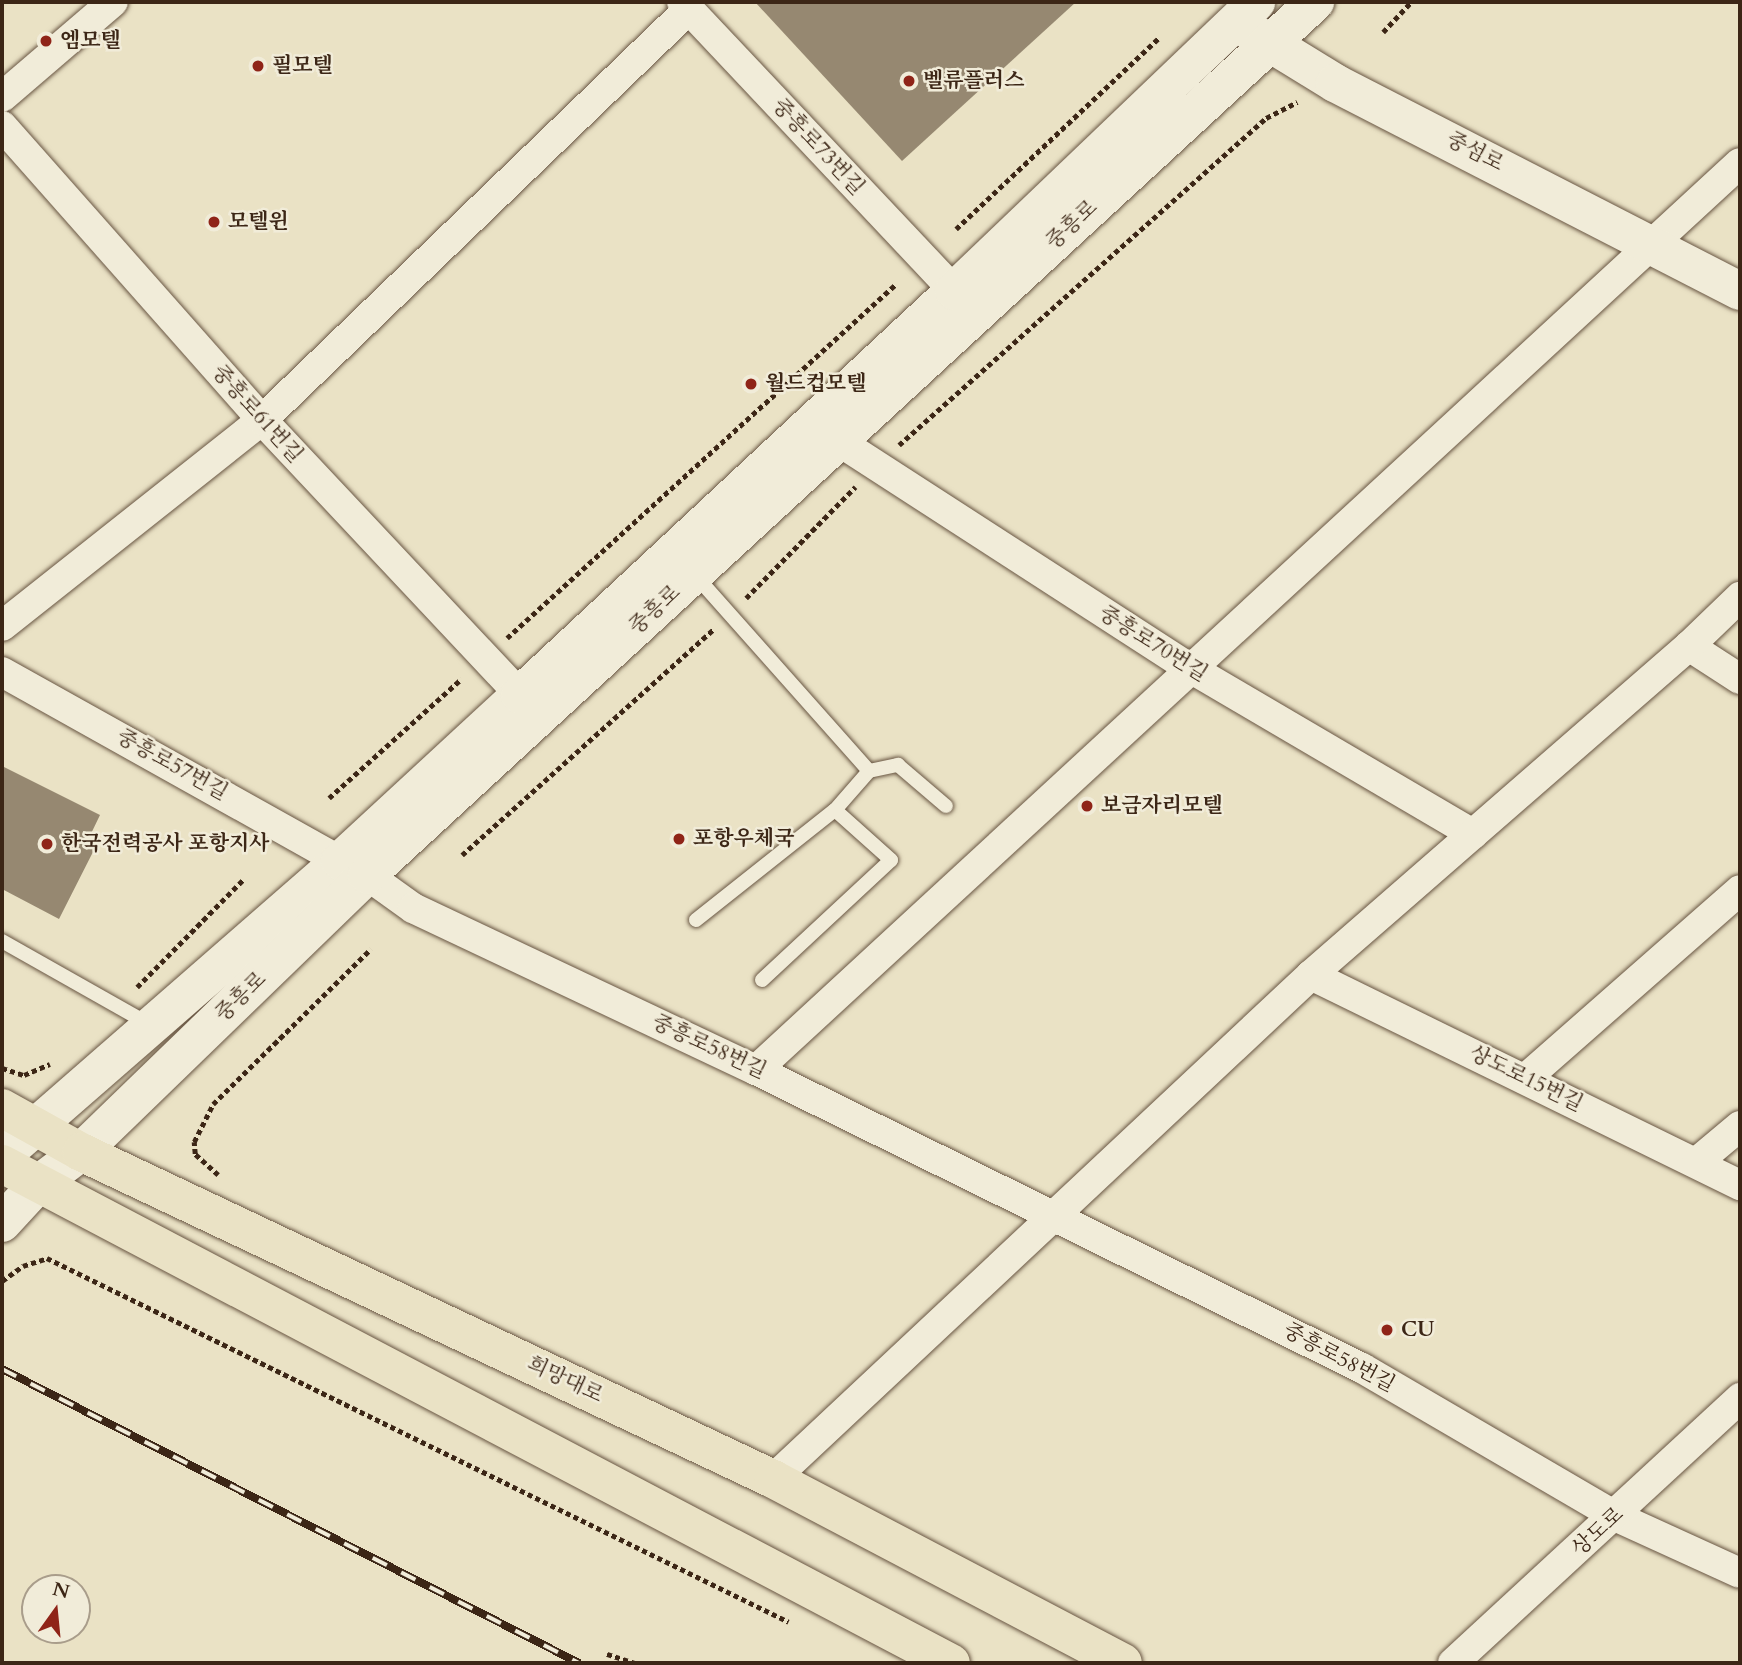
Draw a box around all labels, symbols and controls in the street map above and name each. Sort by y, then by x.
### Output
place label: 엠모텔 [60,28,121,54]
marker: 엠모텔 [38,33,54,49]
place label: 필모텔 [272,53,333,79]
marker: 필모텔 [250,58,266,74]
place label: 벨류플러스 [923,68,1024,94]
marker: 벨류플러스 [901,73,917,89]
street label: 중흥로73번길 [767,93,869,201]
street label: 중섬로 [1442,127,1508,177]
street label: 중흥로 [1041,195,1103,255]
place label: 모텔윈 [228,209,289,235]
marker: 모텔윈 [206,214,222,230]
street label: 중흥로61번길 [207,360,307,468]
place label: 월드컵모텔 [765,371,866,397]
marker: 월드컵모텔 [743,376,759,392]
street label: 중흥로 [624,580,686,640]
street label: 중흥로70번길 [1094,601,1212,687]
street label: 중흥로57번길 [112,724,232,806]
place label: 보금자리모텔 [1101,793,1223,819]
marker: 보금자리모텔 [1079,798,1095,814]
place label: 포항우체국 [693,826,794,852]
place label: 한국전력공사 포항지사 [61,831,269,857]
marker: 포항우체국 [671,831,687,847]
marker: 한국전력공사 포항지사 [39,836,55,852]
street label: 중흥로 [210,967,272,1027]
street label: 중흥로58번길 [648,1010,770,1084]
street label: 상도로15번길 [1465,1041,1587,1117]
place label: CU [1401,1317,1434,1343]
street label: 중흥로58번길 [1279,1318,1399,1398]
marker: CU [1379,1322,1395,1338]
street label: 희망대로 [523,1351,607,1409]
street label: 상도로 [1567,1502,1629,1562]
north arrow [21,1574,91,1644]
text: N [50,1576,72,1605]

